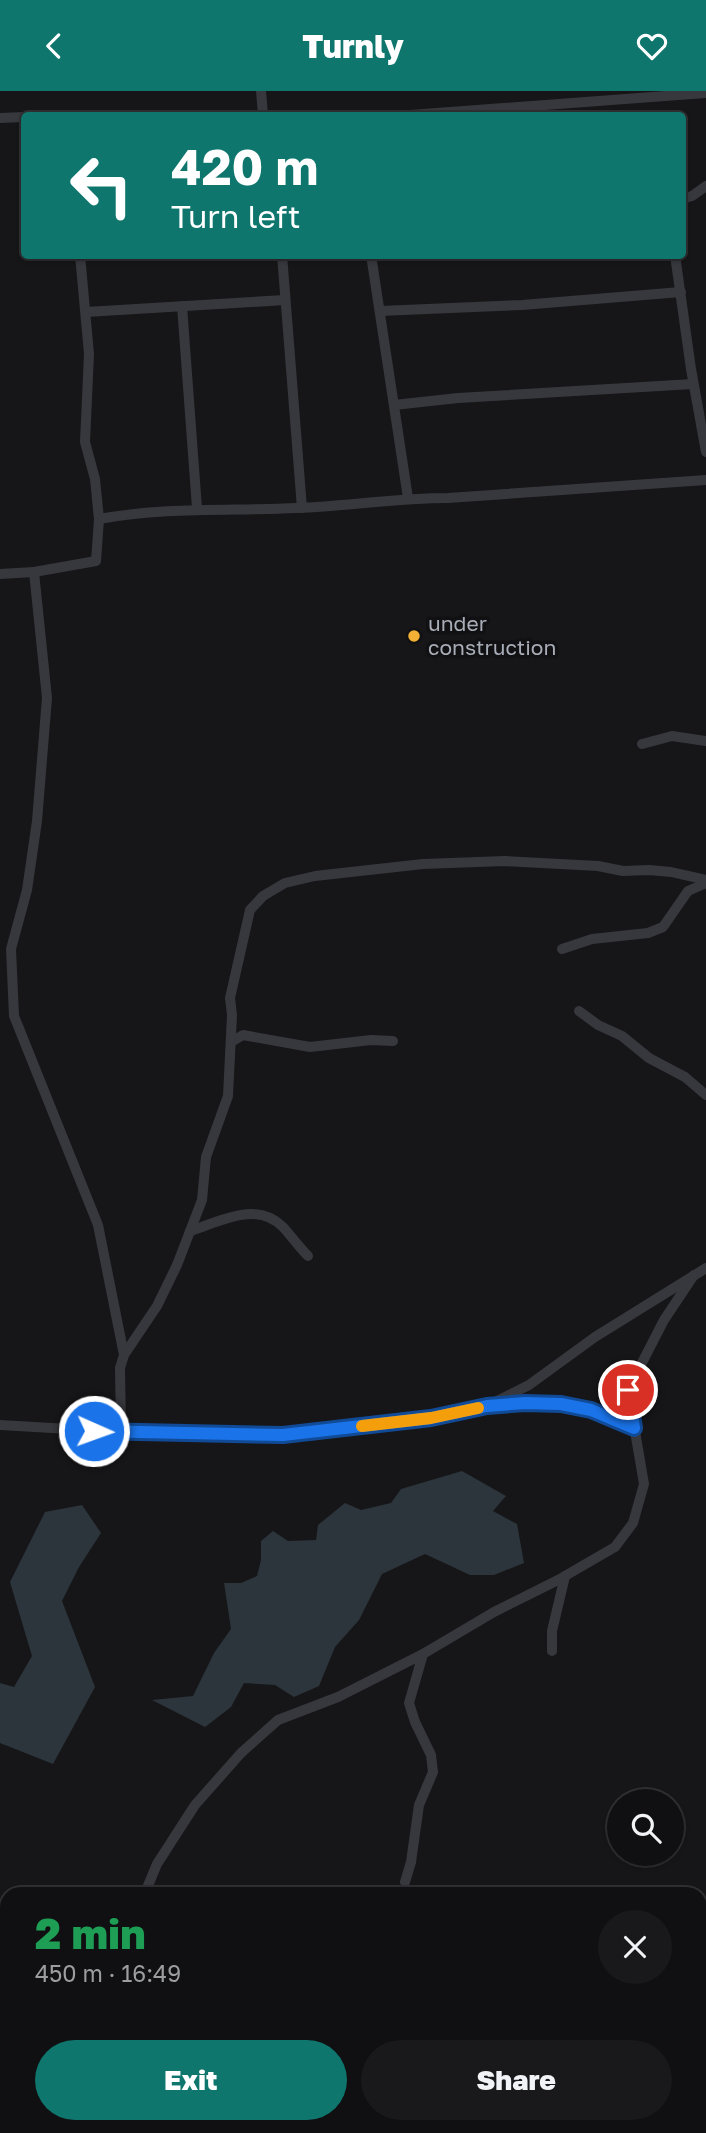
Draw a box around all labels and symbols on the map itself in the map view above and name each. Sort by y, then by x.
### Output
place label: under construction [428,610,556,660]
marker: under construction [406,628,422,644]
pin [598,1360,658,1420]
position arrow [57,1394,131,1468]

